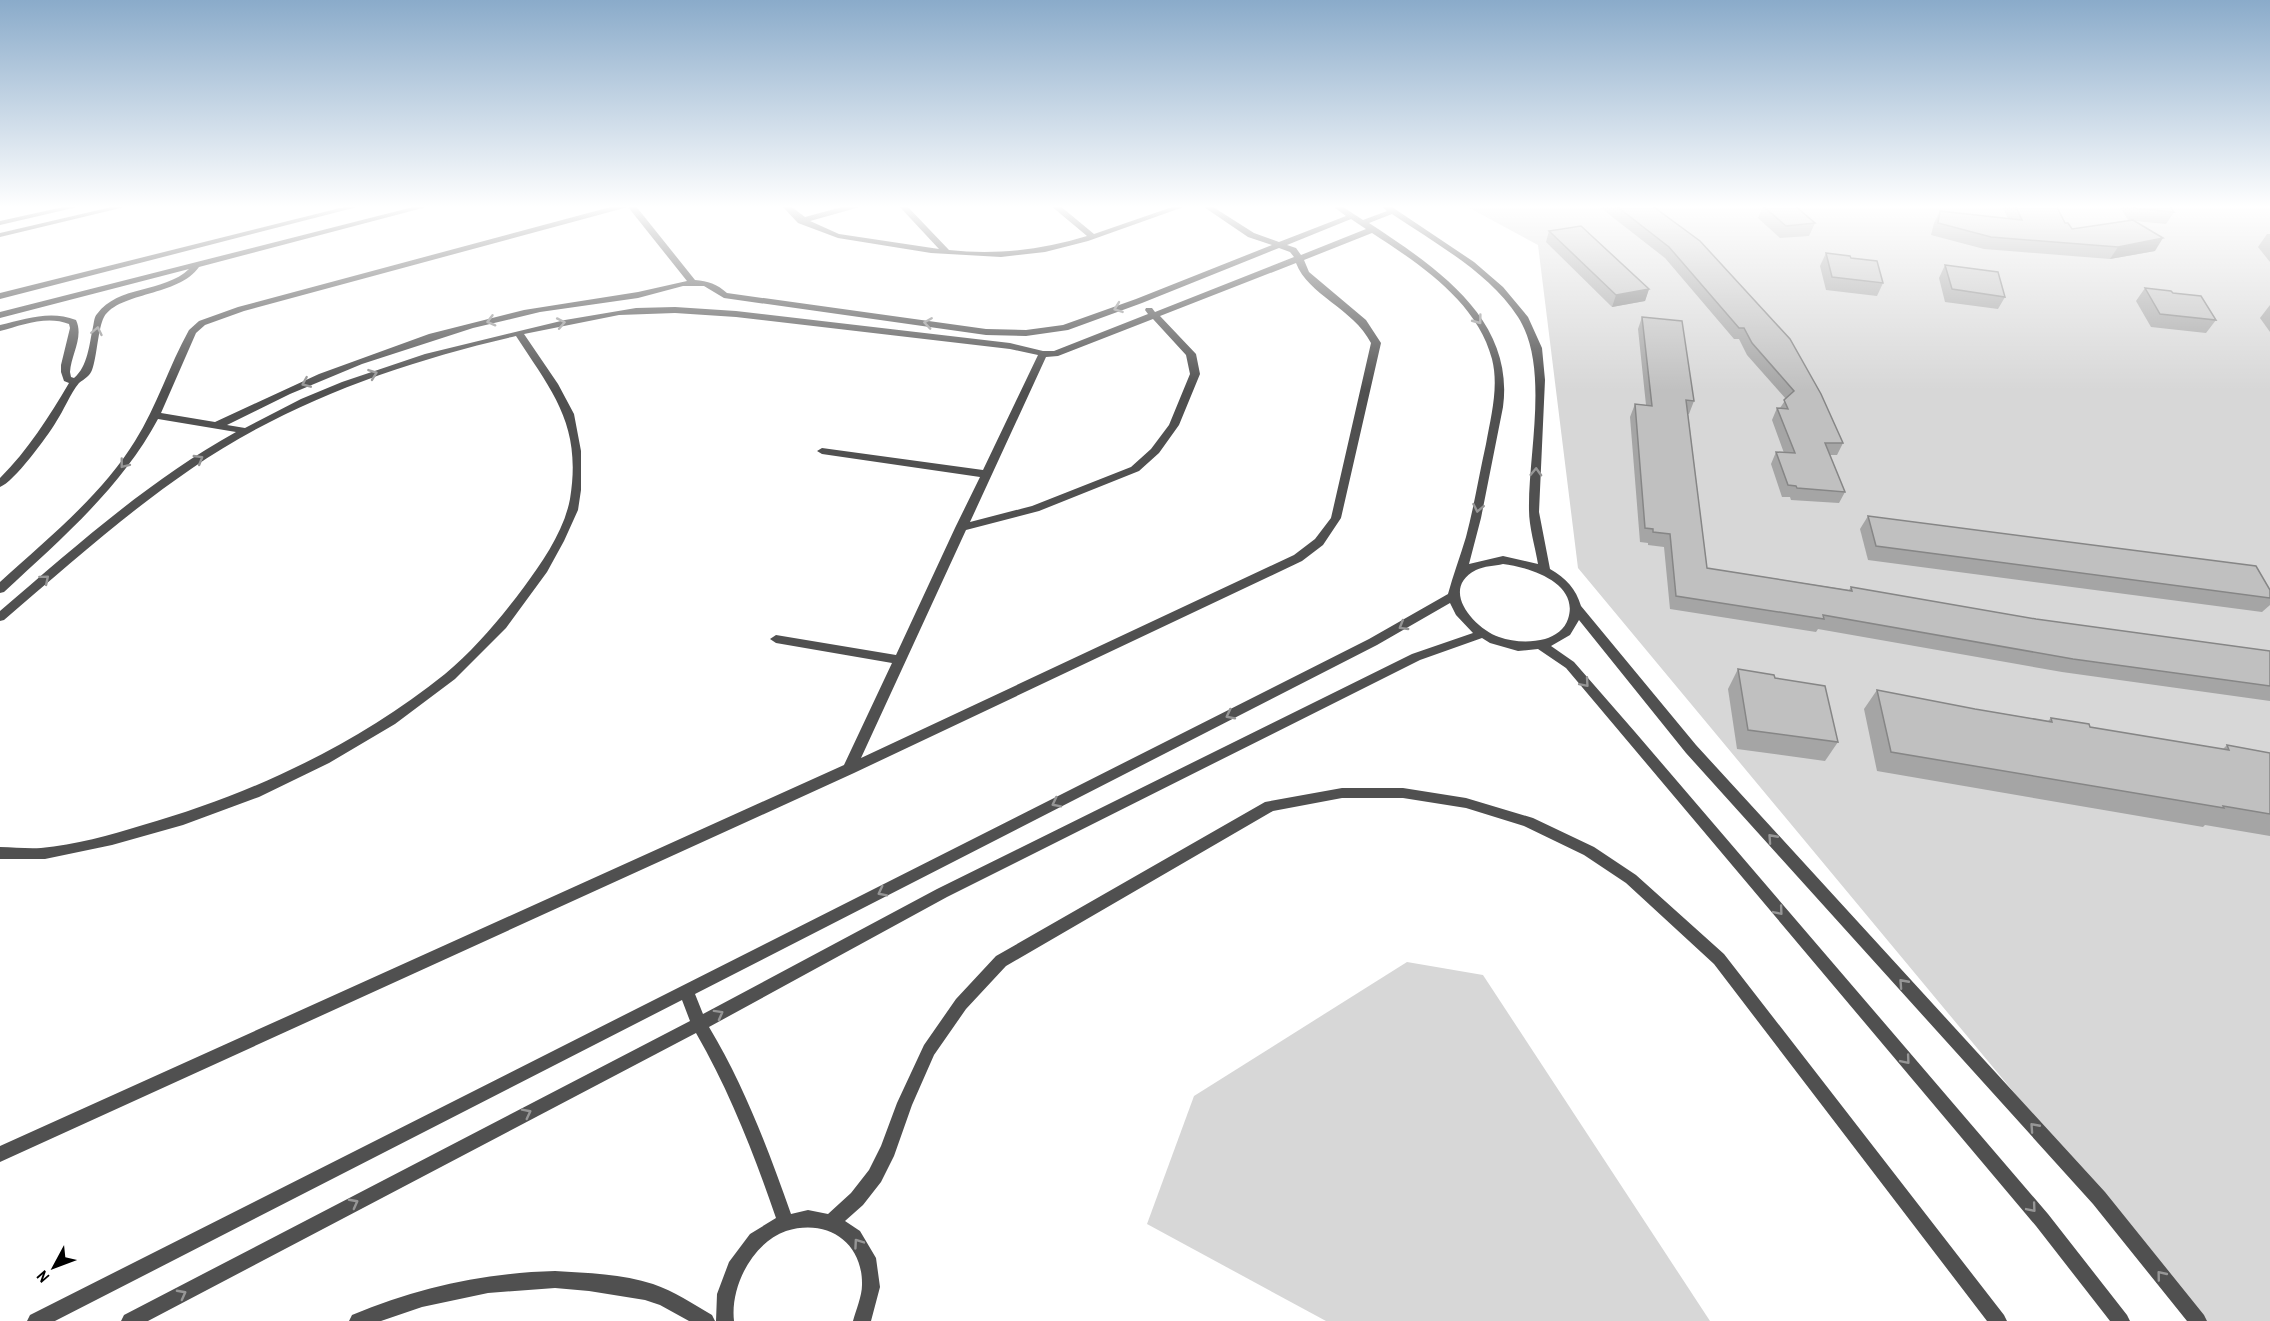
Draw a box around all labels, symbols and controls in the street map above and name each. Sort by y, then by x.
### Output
one-way arrow [1114,301,1124,314]
one-way arrow [1470,313,1481,324]
one-way arrow [486,314,496,327]
one-way arrow [556,317,566,330]
one-way arrow [923,318,932,330]
one-way arrow [90,326,103,336]
one-way arrow [368,369,378,382]
one-way arrow [301,376,312,388]
one-way arrow [193,455,203,467]
one-way arrow [120,458,131,469]
one-way arrow [1530,467,1543,476]
one-way arrow [1472,503,1485,513]
one-way arrow [38,576,49,587]
one-way arrow [1399,619,1409,631]
one-way arrow [1578,676,1589,687]
one-way arrow [1225,708,1236,720]
one-way arrow [1051,796,1062,808]
one-way arrow [1768,835,1779,845]
one-way arrow [877,884,888,896]
one-way arrow [1772,904,1783,915]
one-way arrow [1899,979,1910,990]
one-way arrow [713,1010,724,1021]
one-way arrow [1898,1053,1909,1064]
one-way arrow [521,1108,532,1120]
one-way arrow [2031,1123,2042,1134]
one-way arrow [348,1199,359,1210]
one-way arrow [2025,1201,2036,1212]
north arrow [24,1237,84,1297]
one-way arrow [854,1239,865,1250]
text: N [31,1266,54,1288]
one-way arrow [2157,1271,2168,1282]
one-way arrow [176,1290,186,1301]

